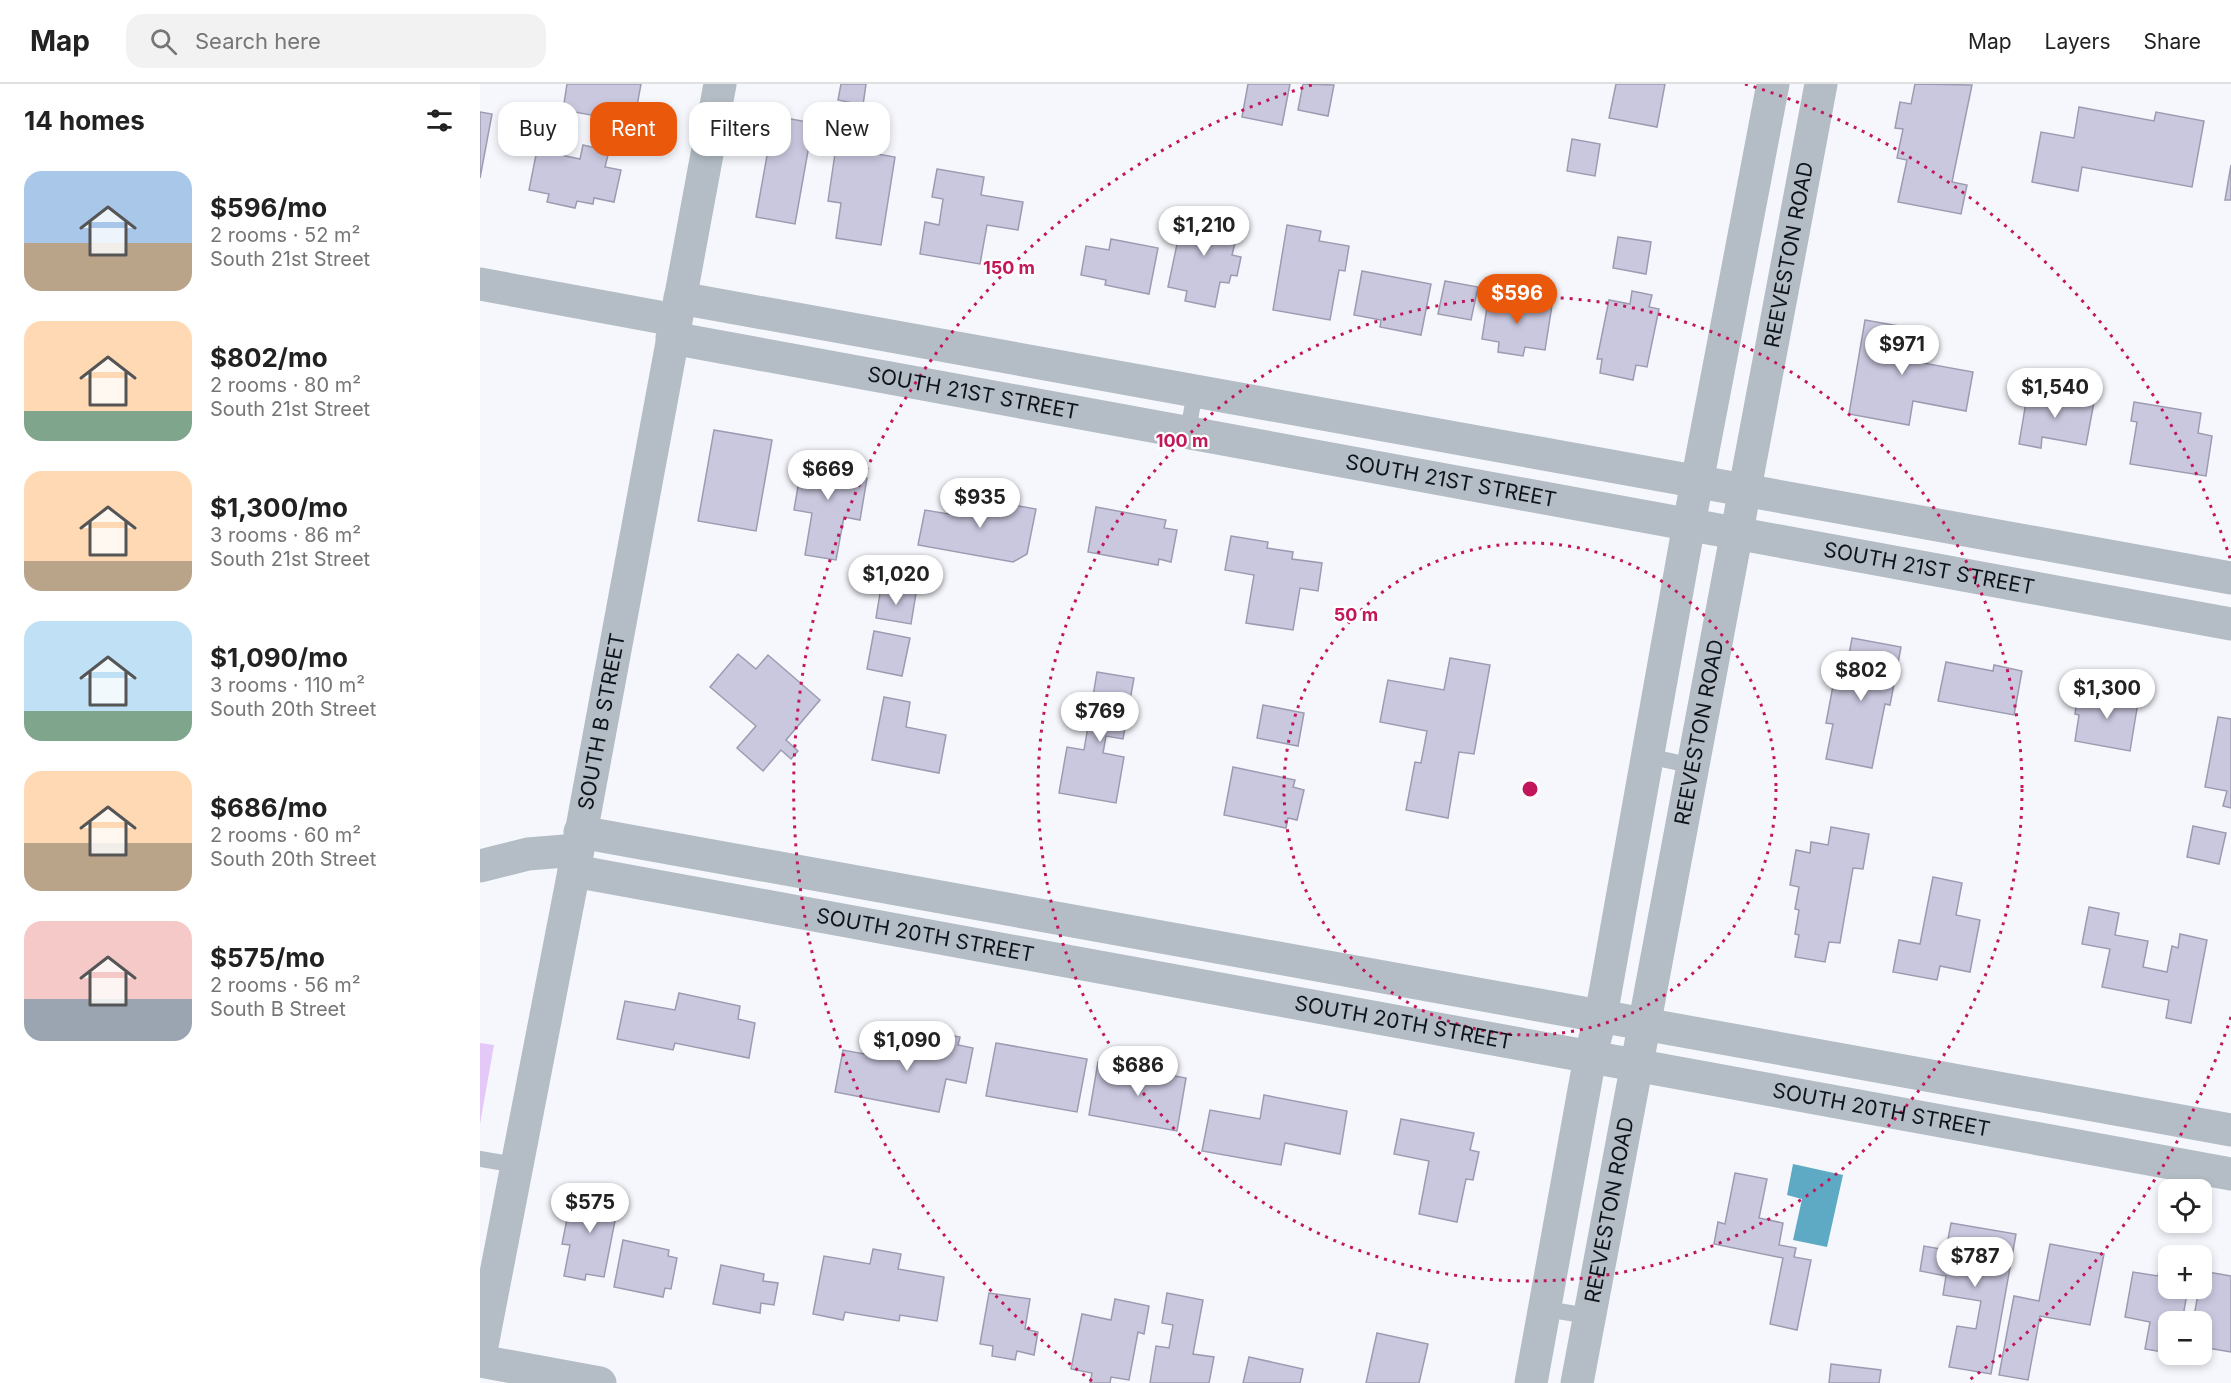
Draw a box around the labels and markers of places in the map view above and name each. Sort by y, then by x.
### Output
pin: $1,210 [1155,206,1253,257]
pin: $596 [1481,274,1553,325]
pin: $971 [1866,325,1938,376]
pin: $1,540 [2006,368,2104,419]
pin: $669 [792,450,864,501]
pin: $935 [944,478,1016,529]
pin: $1,020 [847,555,945,606]
pin: $802 [1825,651,1897,702]
pin: $1,300 [2058,669,2156,720]
pin: $769 [1064,692,1136,743]
centre of rings [1520,779,1540,799]
pin: $1,090 [858,1021,956,1072]
pin: $686 [1102,1046,1174,1097]
pin: $575 [554,1183,626,1234]
pin: $787 [1939,1237,2011,1288]

